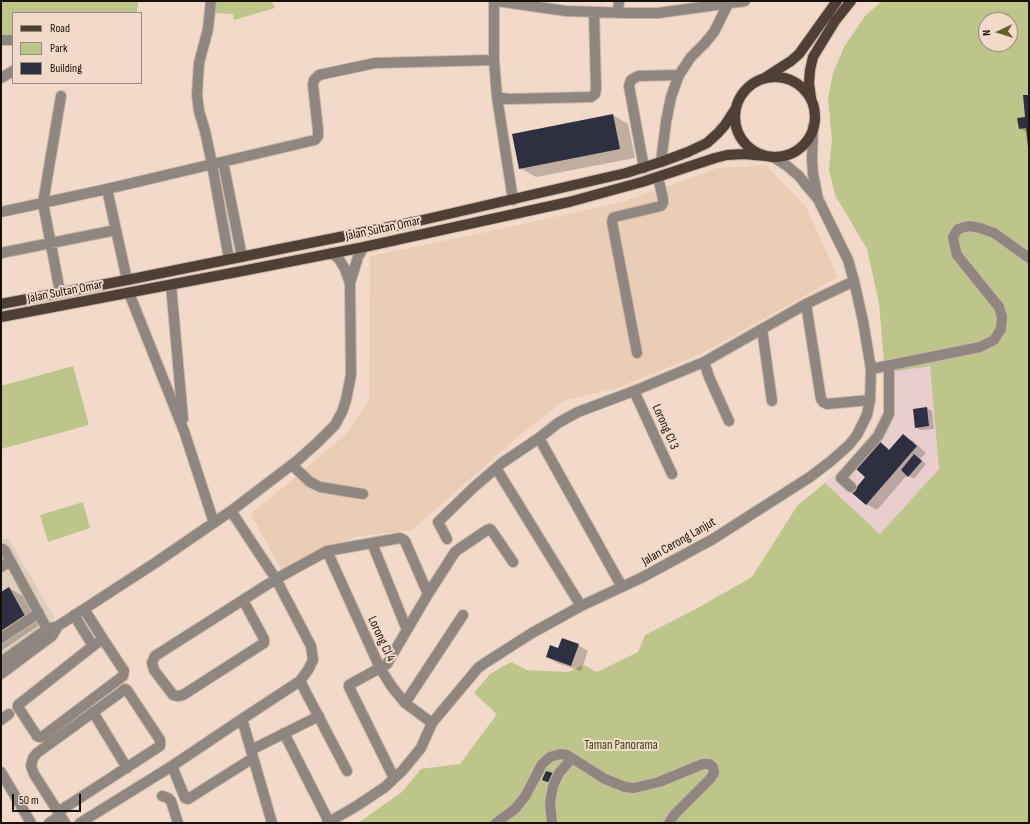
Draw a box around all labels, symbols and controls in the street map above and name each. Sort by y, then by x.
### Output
legend [12,12,142,84]
north arrow [978,12,1018,52]
text: Road [50,21,70,36]
text: N [980,29,993,36]
text: Park [50,41,68,56]
text: Building [50,61,82,76]
street label: Jalan Sultan Omar [344,213,422,245]
street label: Jalan Sultan Omar [26,277,104,307]
street label: Lorong Cl 3 [648,402,682,452]
street label: Jalan Cerong Lanjut [639,515,719,569]
street label: Lorong Cl 4 [364,614,398,664]
park label: Taman Panorama [584,738,658,754]
scale bar [14,786,83,812]
text: 50 m [19,793,39,808]

